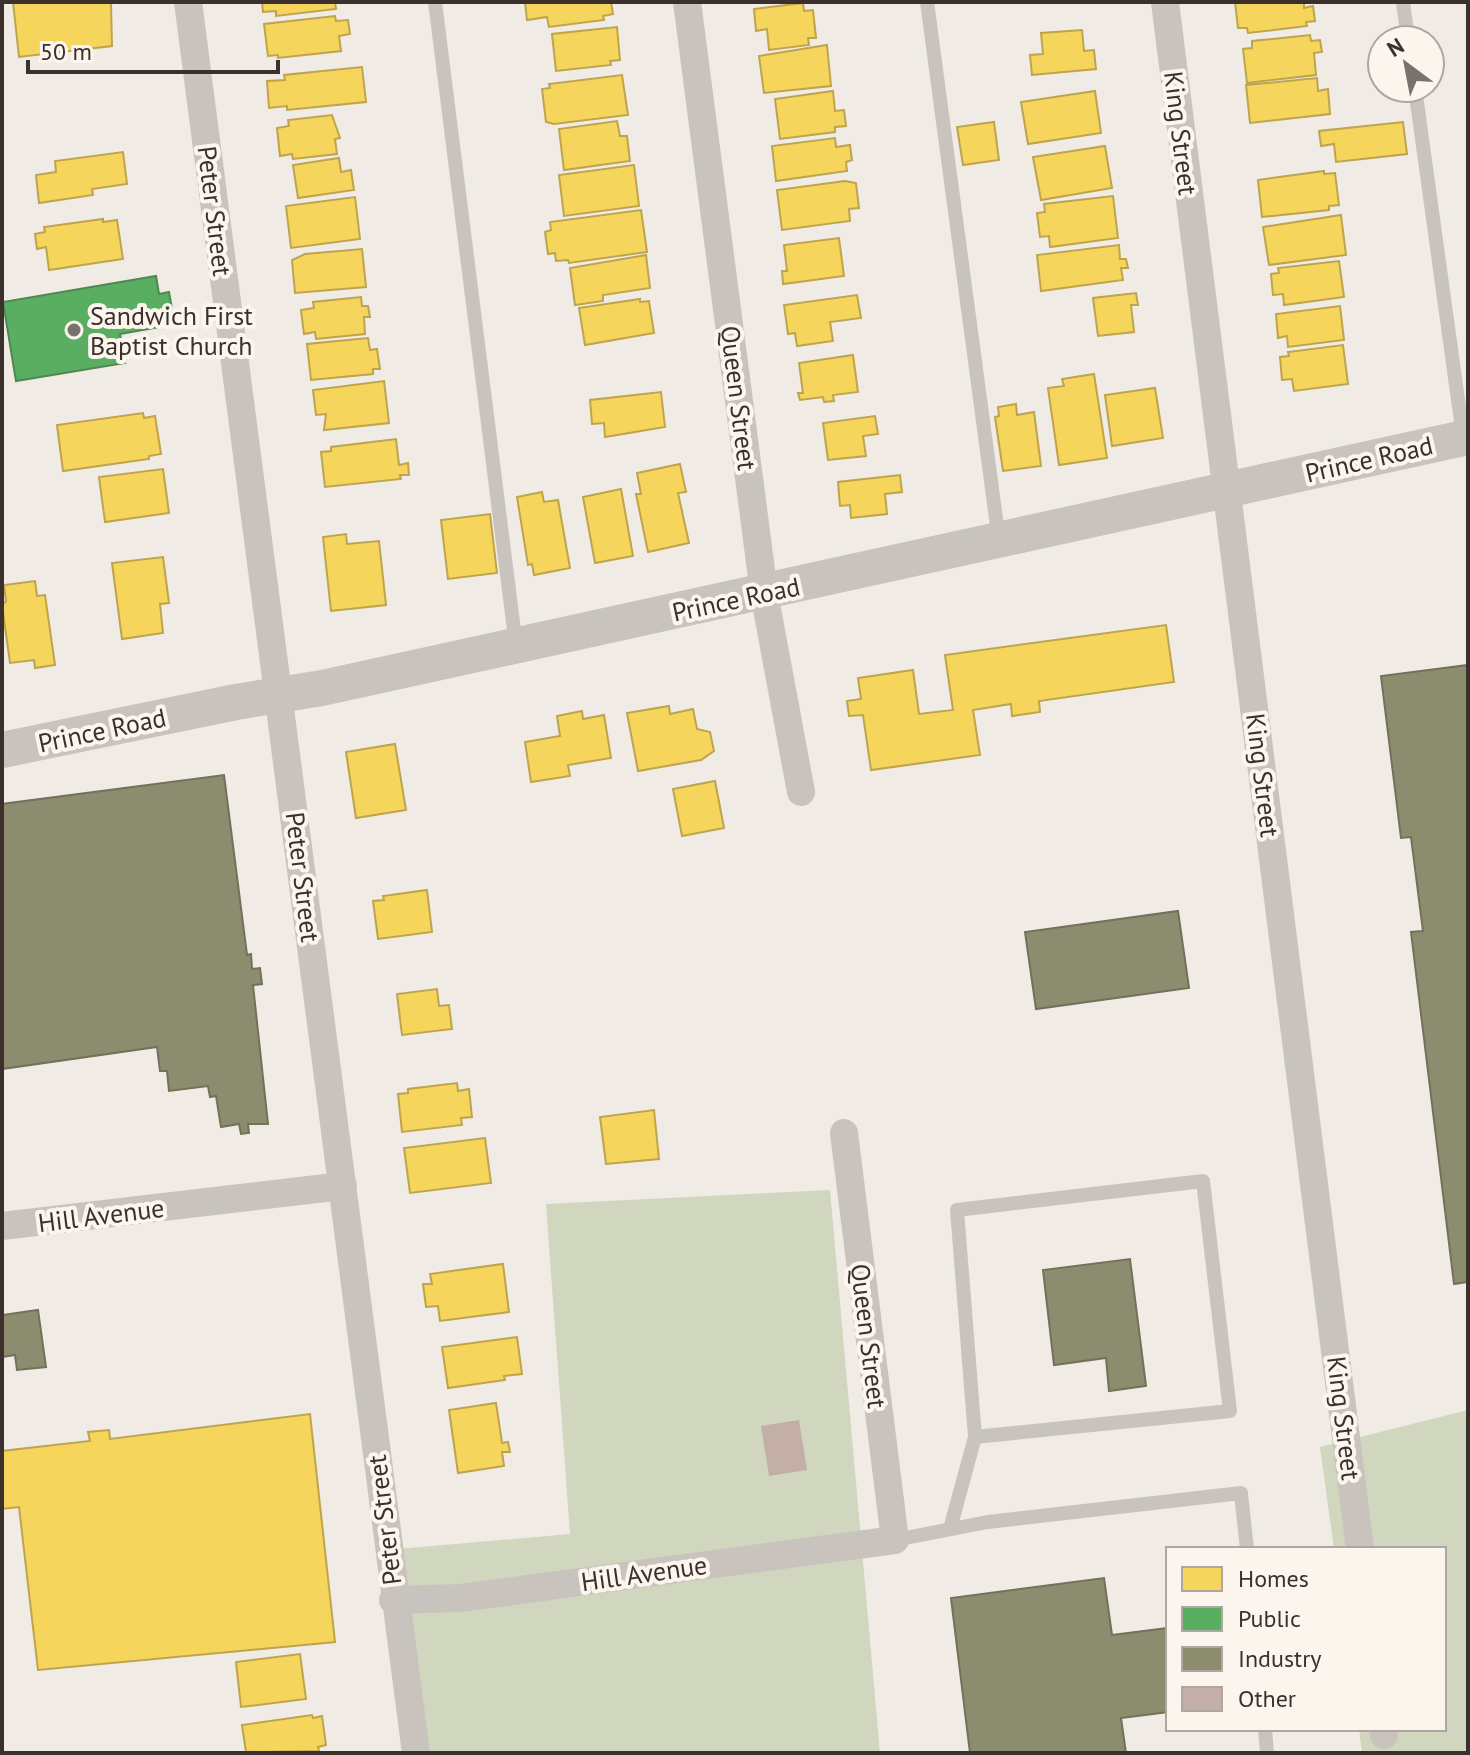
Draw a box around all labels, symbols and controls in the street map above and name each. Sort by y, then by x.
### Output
scale bar [28,24,278,74]
north arrow [1366,24,1446,104]
text: N [1382,31,1409,63]
text: 50 m [40,36,92,67]
street label: King Street [1157,69,1205,197]
street label: Peter Street [191,144,239,278]
place label: Sandwich First Baptist Church [90,299,253,362]
marker: Sandwich First Baptist Church [65,321,83,339]
street label: Queen Street [714,324,764,472]
street label: Prince Road [1302,428,1436,490]
street label: Prince Road [669,569,803,629]
street label: Prince Road [35,700,169,760]
street label: King Street [1239,711,1287,839]
street label: Peter Street [279,810,327,944]
street label: Hill Avenue [36,1191,166,1239]
street label: Queen Street [844,1262,894,1410]
street label: King Street [1320,1354,1368,1482]
street label: Peter Street [360,1453,408,1587]
legend [1166,1547,1446,1731]
street label: Hill Avenue [579,1548,709,1598]
text: Homes [1238,1563,1309,1594]
text: Public [1238,1603,1301,1634]
text: Industry [1238,1643,1322,1674]
text: Other [1238,1683,1296,1714]

